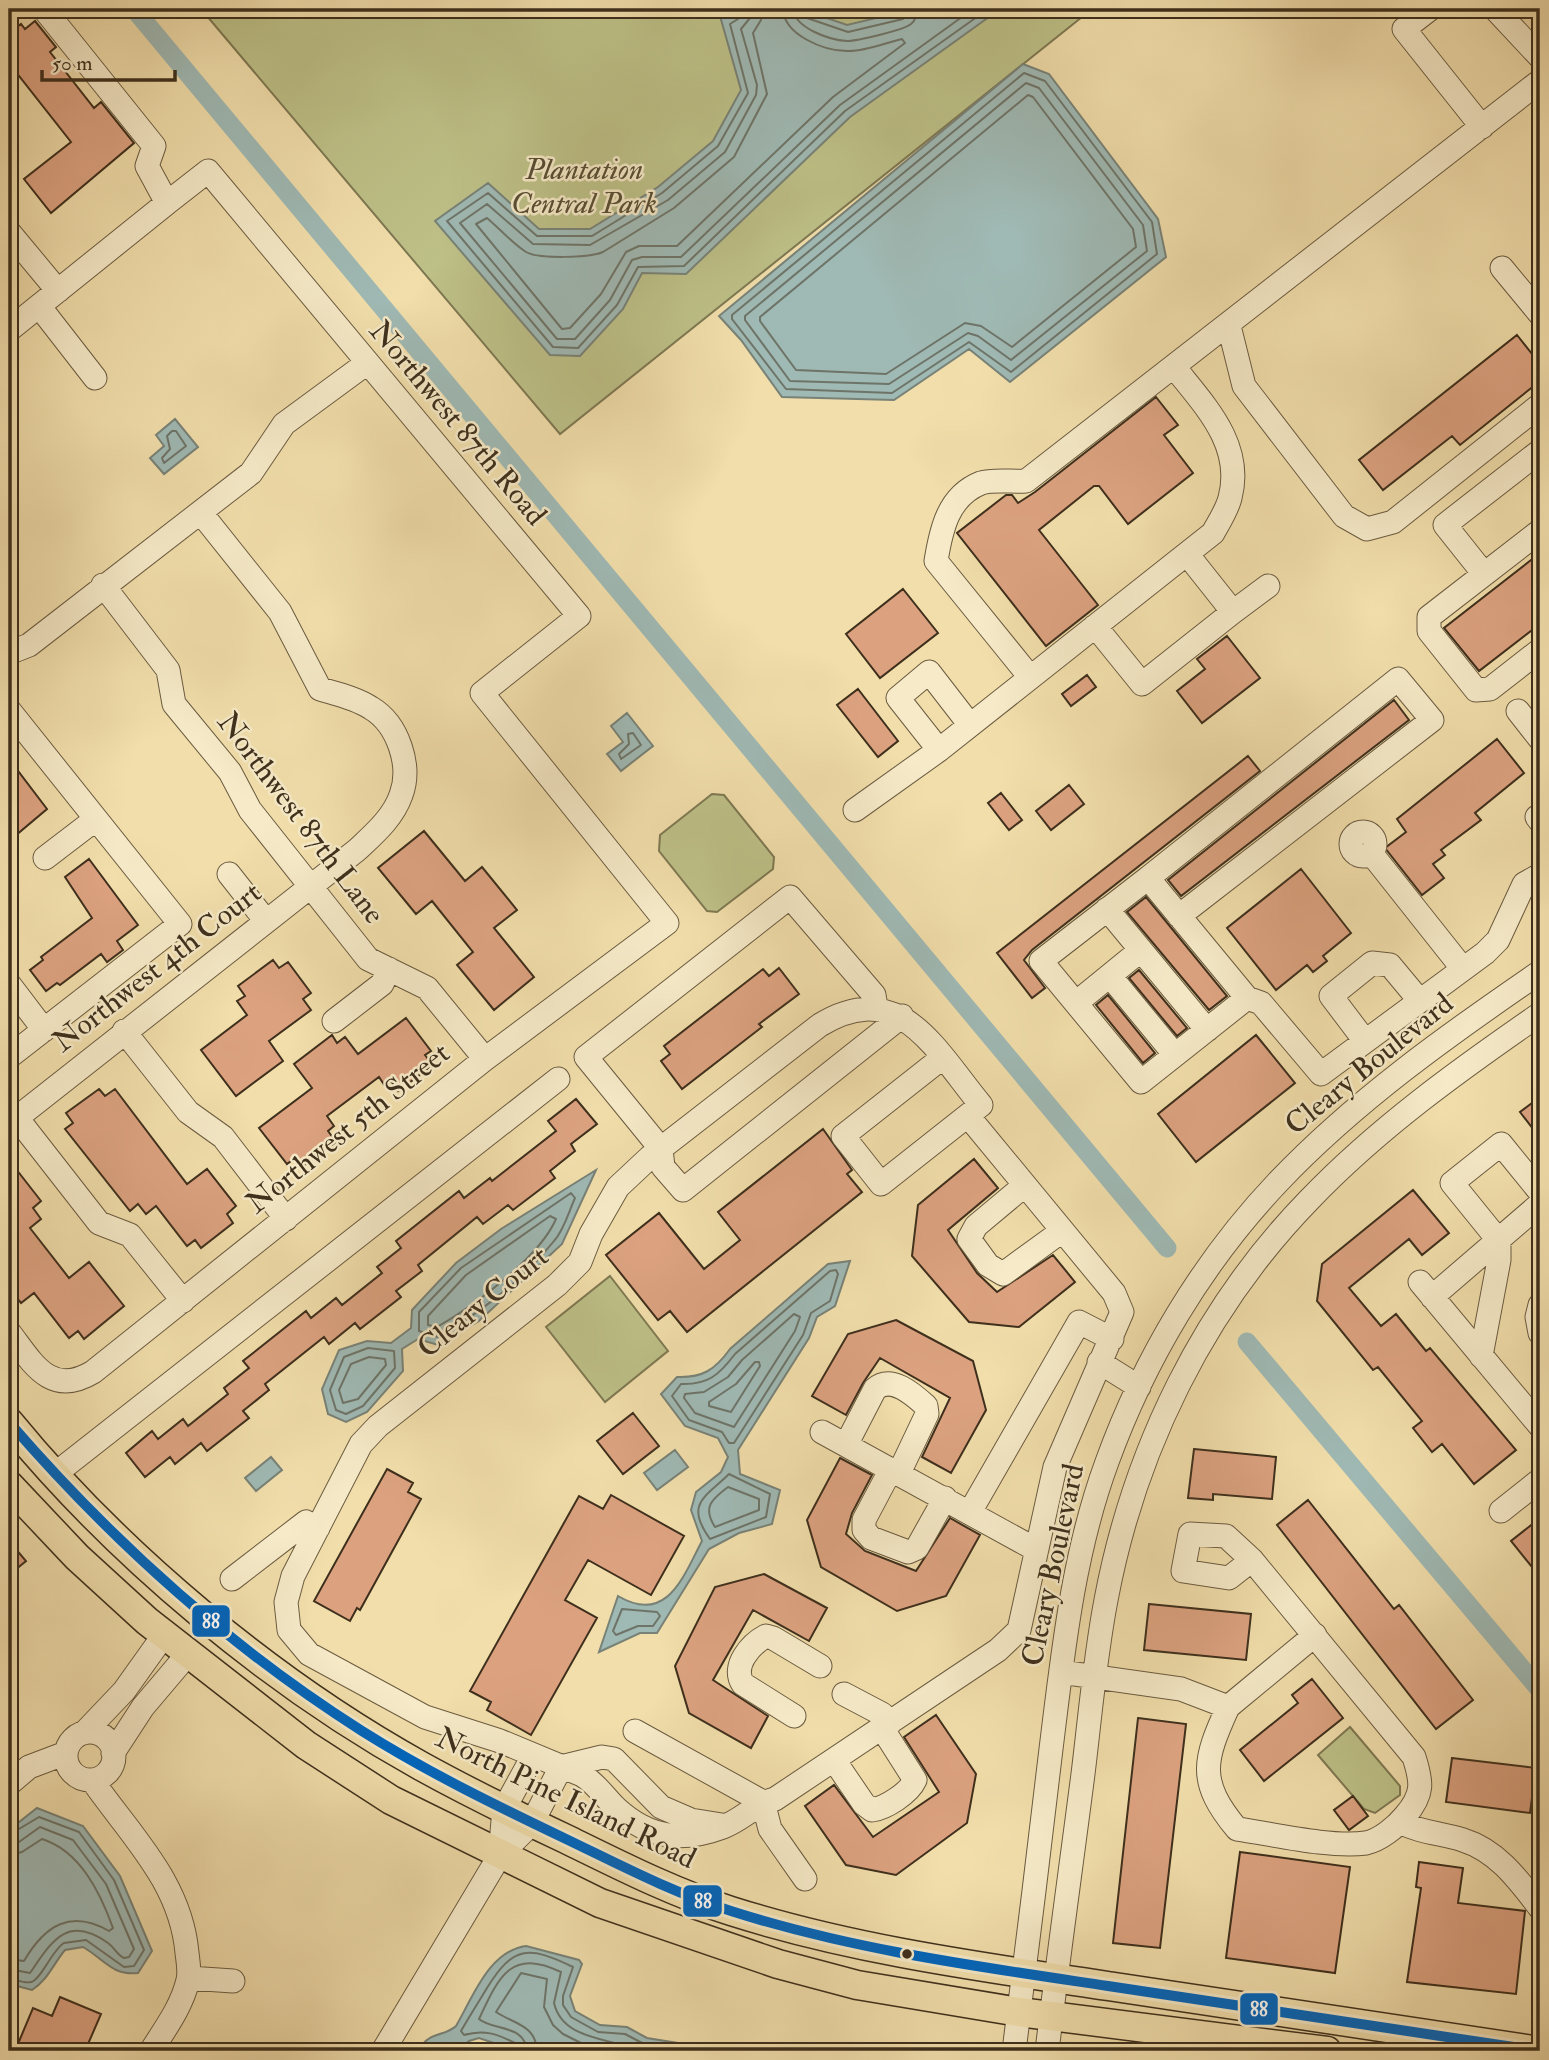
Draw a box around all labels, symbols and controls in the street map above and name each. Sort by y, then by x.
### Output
scale bar [42,38,175,82]
text: 50 m [52,50,93,77]
park label: Plantation Central Park [511,151,657,222]
street label: Northwest 87th Road [361,313,555,533]
street label: Northwest 87th Lane [209,705,393,931]
street label: Northwest 4th Court [45,874,269,1060]
street label: Cleary Boulevard [1277,985,1461,1143]
street label: Northwest 5th Street [239,1034,457,1221]
street label: Cleary Court [410,1238,556,1366]
street label: Cleary Boulevard [1014,1460,1093,1669]
line badge: 88 [191,1604,231,1638]
text: 88 [202,1610,220,1634]
street label: North Pine Island Road [430,1719,702,1877]
line badge: 88 [682,1884,723,1918]
text: 88 [694,1890,712,1914]
unlabelled marker [900,1947,914,1961]
line badge: 88 [1239,1992,1279,2026]
text: 88 [1250,1998,1268,2022]

